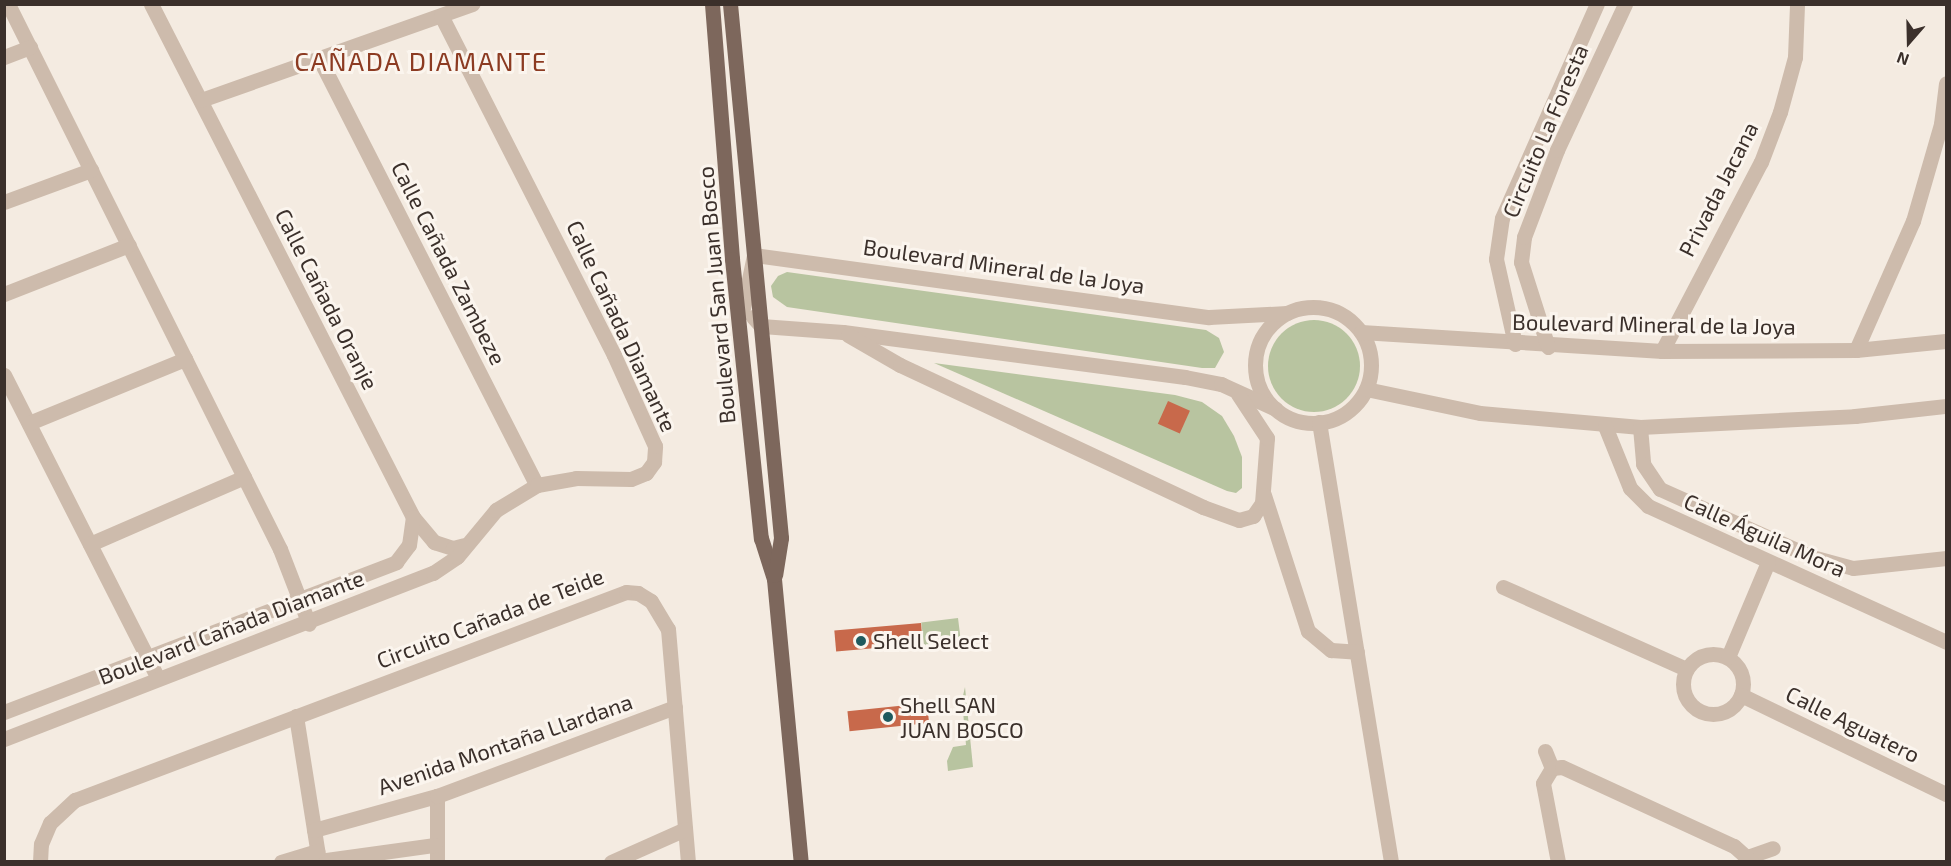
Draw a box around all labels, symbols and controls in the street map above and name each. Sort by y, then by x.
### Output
north arrow [1879,12,1939,72]
street label: Circuito La Foresta [1497,41,1593,221]
district label: CAÑADA DIAMANTE [294,45,548,77]
text: N [1894,48,1911,70]
street label: Privada Jacana [1673,117,1763,261]
street label: Calle Cañada Zambeze [386,157,512,369]
street label: Boulevard San Juan Bosco [692,165,740,425]
street label: Calle Cañada Oranje [270,204,384,394]
street label: Calle Cañada Diamante [561,216,683,436]
street label: Boulevard Mineral de la Joya [861,233,1147,299]
street label: Boulevard Mineral de la Joya [1511,308,1797,340]
street label: Calle Águila Mora [1680,487,1850,583]
street label: Circuito Cañada de Teide [373,562,607,674]
street label: Boulevard Cañada Diamante [95,564,367,690]
place label: Shell Select [873,628,990,654]
marker: Shell Select [854,634,868,648]
street label: Calle Aguatero [1782,680,1924,768]
street label: Avenida Montaña Llardana [374,688,636,800]
place label: Shell SAN JUAN BOSCO [900,691,1024,742]
marker: Shell SAN JUAN BOSCO [881,710,895,724]

